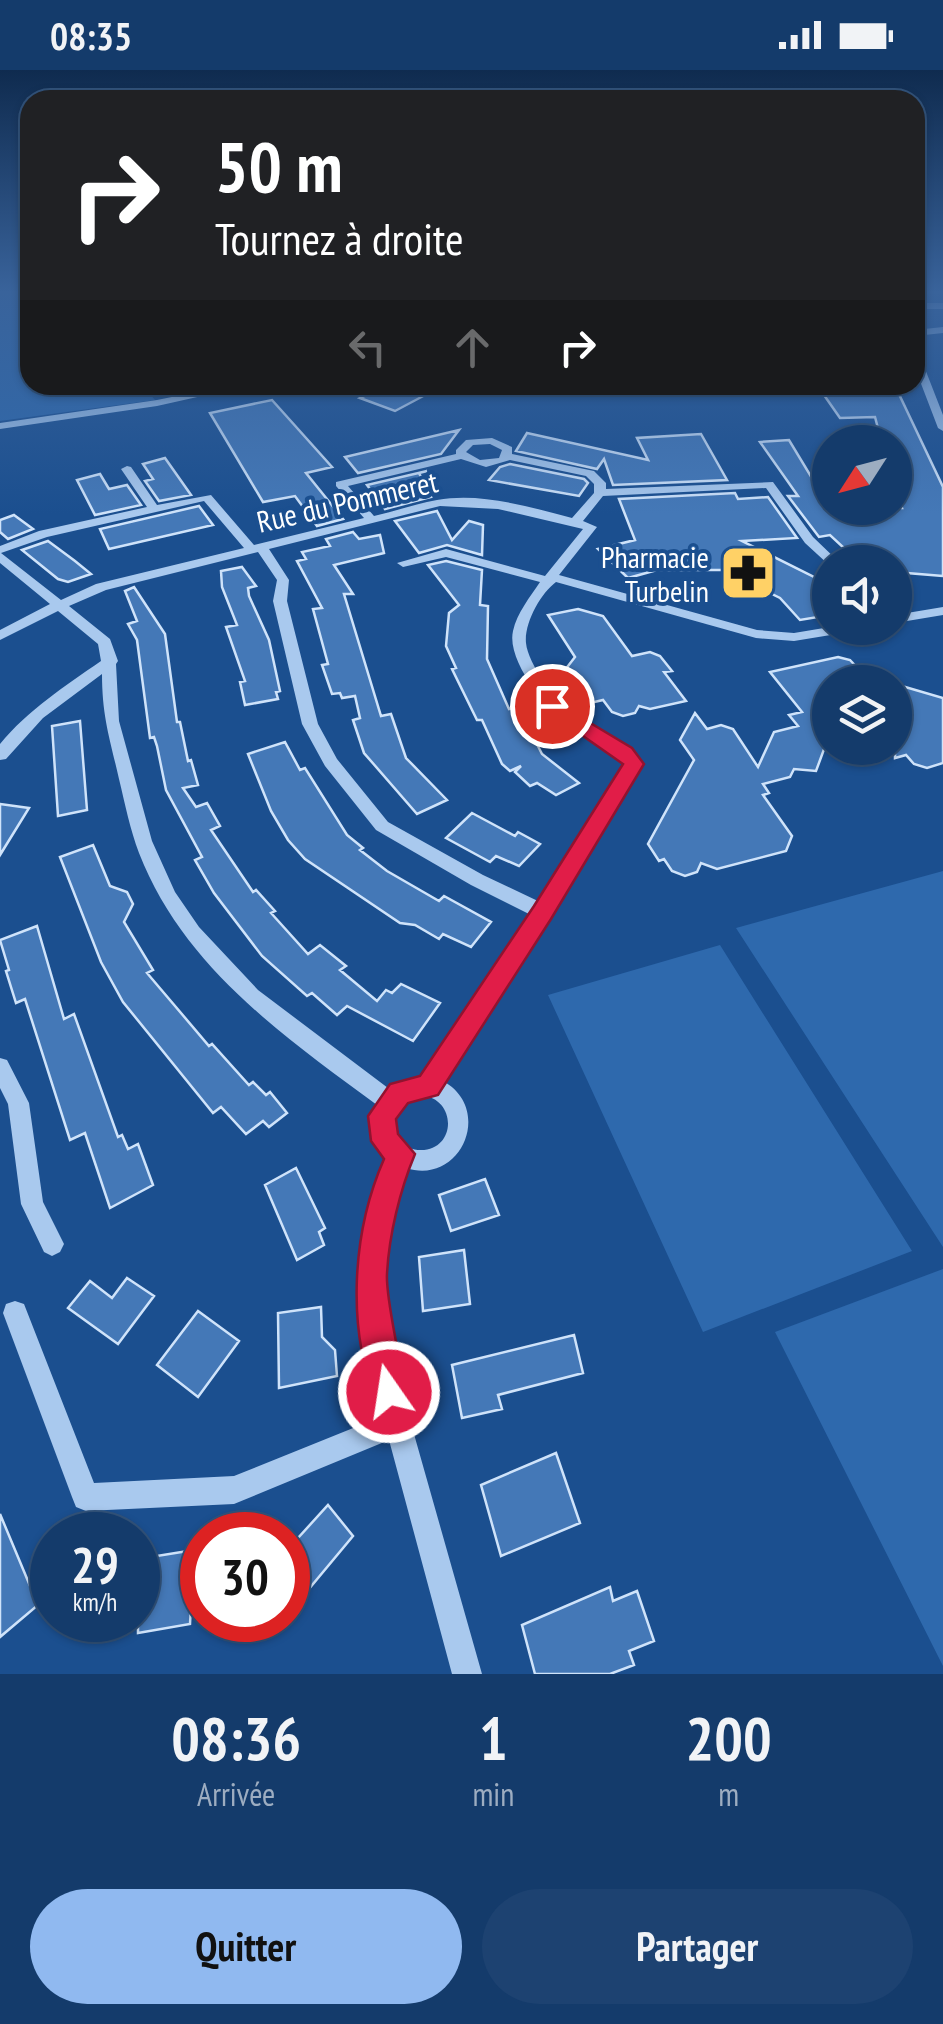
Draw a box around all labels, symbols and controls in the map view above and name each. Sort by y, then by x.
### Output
text: 08:35 [50,11,132,60]
text: 50 m [215,121,343,211]
icon: right [50,130,180,260]
text: Tournez à droite [215,209,464,267]
icon: left [340,320,395,375]
icon: ahead [445,320,500,375]
icon: right [550,320,605,375]
north arrow [812,425,912,525]
map controls [812,425,912,765]
street label: Rue du Pommeret [253,461,442,541]
place label: Pharmacie Turbelin [601,537,709,610]
pharmacy icon: Pharmacie Turbelin [718,543,778,603]
button: sound [812,545,912,645]
pin [510,664,595,749]
button: layers [812,665,912,765]
icon: arrive [525,679,580,734]
position arrow [337,1340,441,1444]
speed limit sign: 30 [180,1512,310,1642]
text: 29 [71,1532,119,1597]
text: km/h [73,1586,117,1618]
text: 08:36 [171,1699,301,1777]
text: 1 [479,1699,508,1777]
text: 200 [686,1699,772,1777]
text: Arrivée [197,1773,275,1815]
text: min [472,1773,514,1815]
text: m [718,1773,739,1815]
button: Quitter [30,1889,462,2004]
button: Partager [482,1889,913,2004]

